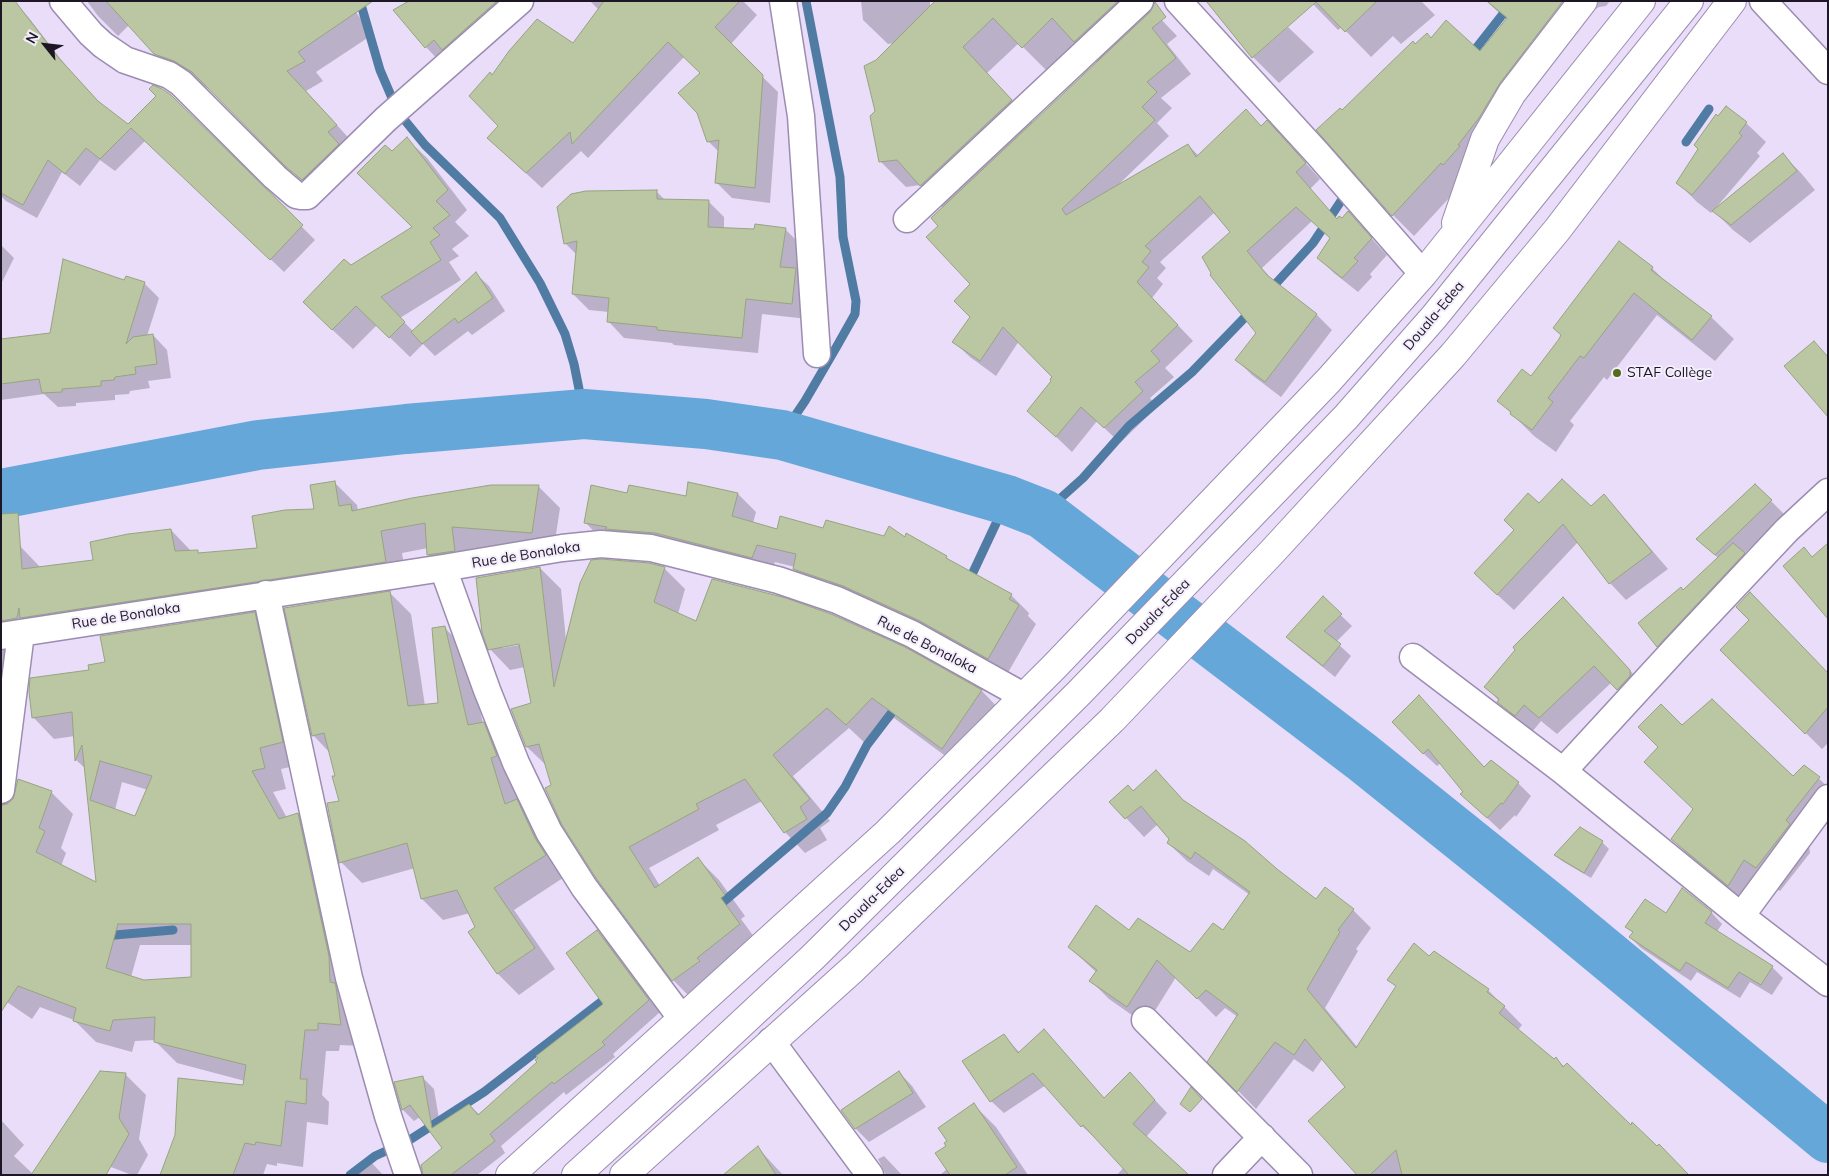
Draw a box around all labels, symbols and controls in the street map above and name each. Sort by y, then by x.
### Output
north arrow [20,20,70,70]
text: N [21,29,42,47]
street label: Douala-Edea [1400,278,1468,354]
place label: STAF Collège [1627,365,1712,381]
marker: STAF Collège [1611,367,1623,379]
street label: Rue de Bonaloka [471,538,581,572]
street label: Douala-Edea [1122,576,1194,648]
street label: Rue de Bonaloka [71,599,181,633]
street label: Rue de Bonaloka [874,613,980,677]
street label: Douala-Edea [836,863,908,935]

